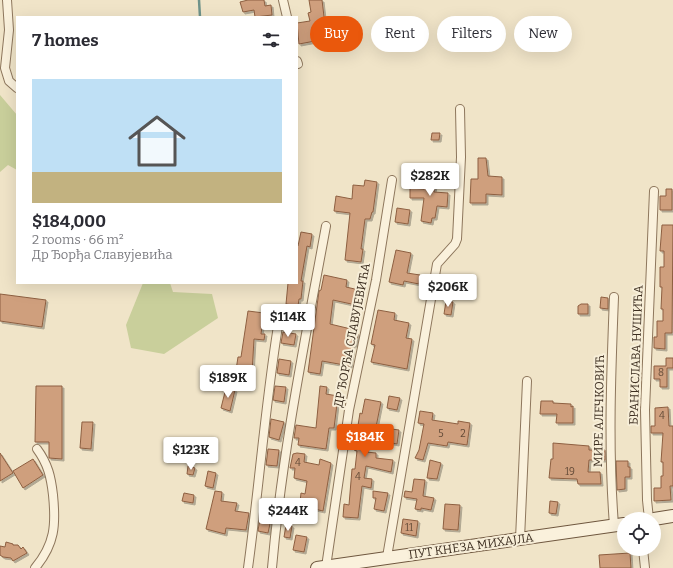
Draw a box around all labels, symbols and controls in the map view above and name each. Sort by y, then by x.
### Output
chip: Buy [310,16,363,52]
chip: Rent [371,16,429,52]
chip: Filters [437,16,506,52]
chip: New [514,16,572,52]
icon: filters [260,29,282,51]
text: 7 homes [32,30,99,51]
icon: home [121,105,193,177]
pin: $282K [402,163,458,197]
text: $282K [410,168,450,183]
text: $184,000 [32,211,106,232]
text: 2 rooms · 66 m² [32,232,124,247]
text: Др Ђорђа Славујевића [32,247,173,262]
street label: ДР ЂОРЂА СЛАВУЈЕВИЋА [331,261,373,408]
pin: $206K [420,274,476,308]
text: $206K [428,279,468,294]
street label: БРАНИСЛАВА НУШИЋА [627,284,645,425]
pin: $114K [260,304,316,338]
text: $114K [270,309,306,324]
street label: МИРЕ АЛЕЧКОВИЋ [591,354,607,467]
pin: $189K [200,365,256,399]
house number: 8 [658,367,664,379]
text: $189K [209,370,247,385]
house number: 4 [659,410,665,422]
pin: $184K [337,424,393,458]
house number: 5 [438,428,444,440]
house number: 2 [460,428,466,440]
text: $184K [346,429,384,444]
pin: $123K [163,437,219,471]
text: $123K [172,442,210,457]
house number: 4 [295,457,301,469]
house number: 19 [565,466,575,478]
house number: 4 [355,471,361,483]
pin: $244K [260,498,316,532]
text: $244K [268,503,308,518]
map controls [617,512,661,556]
button: locate [617,512,661,556]
house number: 11 [405,522,413,534]
street label: ПУТ КНЕЗА МИХАЈЛА [408,530,535,562]

